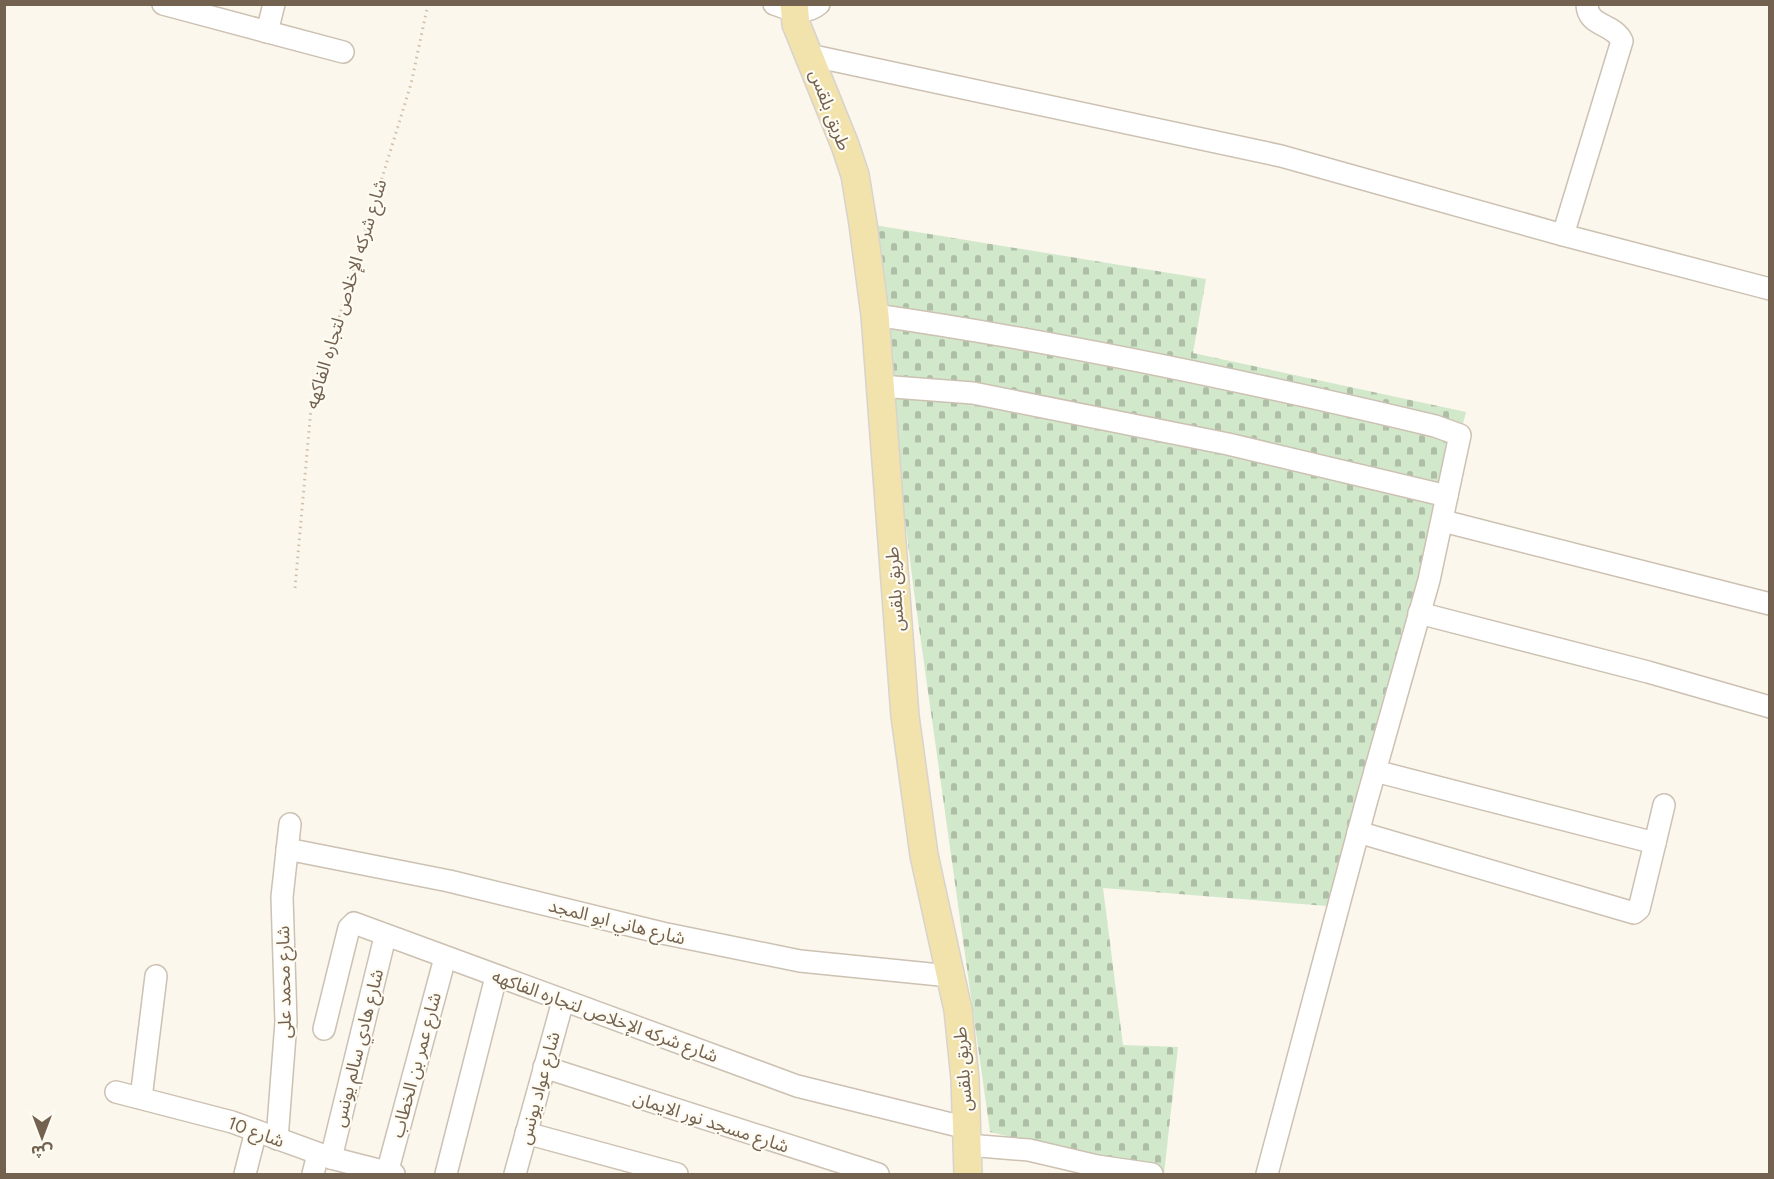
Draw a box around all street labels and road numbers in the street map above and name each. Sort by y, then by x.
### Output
street label: طريق بلقس [804,66,856,154]
street label: شارع شركه الإخلاص لتجاره الفاكهه [301,177,394,412]
street label: طريق بلقس [881,546,909,632]
street label: شارع هاني ابو المجد [546,894,688,953]
street label: شارع محمد على [272,925,299,1038]
street label: شارع شركه الإخلاص لتجاره الفاكهه [488,965,721,1070]
street label: شارع هادي سالم يونس [328,967,391,1130]
street label: شارع عمر بن الخطاب [386,990,449,1141]
street label: طريق بلقس [949,1026,977,1112]
street label: شارع عواد يونس [513,1029,568,1148]
street label: شارع مسجد نور الايمان [630,1086,792,1160]
street label: شارع 10 [224,1112,287,1155]

